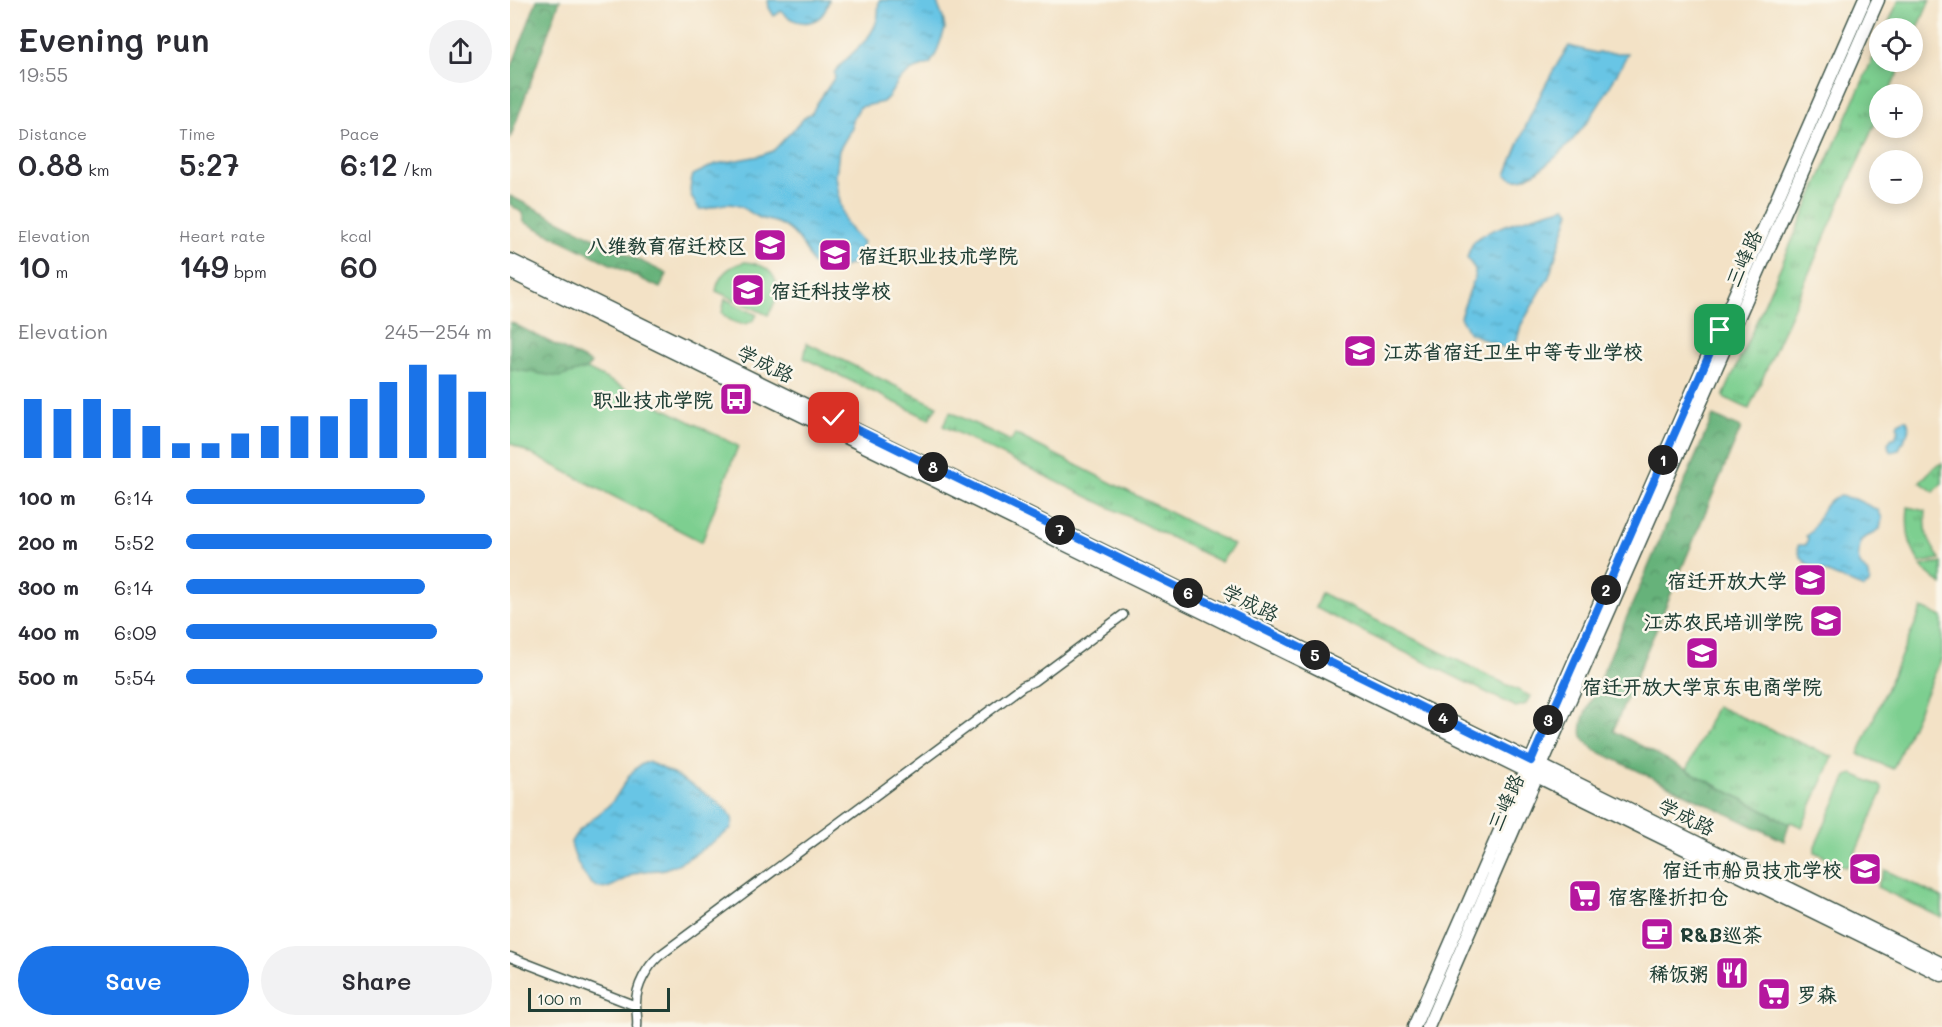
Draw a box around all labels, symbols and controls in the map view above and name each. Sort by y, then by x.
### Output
text: Evening run [18,17,210,60]
map controls [1869,18,1923,204]
button: locate [1869,18,1923,72]
button: share [429,20,492,83]
text: 19:55 [18,61,68,87]
button: + [1869,84,1923,138]
text: Distance [18,123,87,144]
text: Time [179,123,215,144]
text: Pace [340,123,379,144]
text: 0.88 [18,144,83,184]
text: 5:27 [179,144,239,184]
text: 6:12 [340,144,398,184]
button: − [1869,150,1923,204]
text: km [83,159,109,180]
text: /km [398,159,432,180]
street label: 三峰路 [1719,224,1767,291]
text: Elevation [18,225,90,246]
text: Heart rate [179,225,265,246]
text: kcal [340,225,372,246]
school or university icon: 八维教育宿迁校区 [752,227,788,263]
place label: 八维教育宿迁校区 [587,232,747,258]
school or university icon: 宿迁职业技术学院 [817,237,853,273]
place label: 宿迁职业技术学院 [858,242,1018,268]
text: 10 [18,246,50,286]
text: 149 [179,246,229,286]
text: 60 [340,246,377,286]
text: m [50,261,68,282]
text: bpm [229,261,267,282]
school or university icon: 宿迁科技学校 [730,272,766,308]
place label: 宿迁科技学校 [771,277,891,303]
pin [1694,304,1745,355]
icon: arrive [1703,313,1736,346]
text: Elevation [18,318,108,344]
text: 245–254 m [384,318,492,344]
school or university icon: 江苏省宿迁卫生中等专业学校 [1342,333,1378,369]
street label: 学成路 [733,338,800,388]
place label: 江苏省宿迁卫生中等专业学校 [1383,338,1643,364]
bus stop icon: 职业技术学院 [718,381,754,417]
place label: 职业技术学院 [593,386,713,412]
pin [808,392,859,443]
icon: check [817,401,850,434]
pin: 1 [1648,445,1678,475]
text: 1 [1659,449,1667,470]
pin: 8 [918,452,948,482]
text: 8 [928,456,938,477]
text: 100 m [18,484,76,510]
text: 6:14 [114,484,153,510]
pin: 7 [1045,515,1075,545]
text: 7 [1056,519,1064,540]
text: 200 m [18,529,78,555]
text: 5:52 [114,529,155,555]
school or university icon: 宿迁开放大学 [1792,562,1828,598]
place label: 宿迁开放大学 [1667,567,1787,593]
text: 300 m [18,574,79,600]
text: 6:14 [114,574,153,600]
pin: 2 [1591,575,1621,605]
street label: 学成路 [1218,577,1285,627]
pin: 6 [1173,578,1203,608]
text: 2 [1602,579,1610,600]
text: 6 [1183,582,1193,603]
school or university icon: 江苏农民培训学院 [1808,603,1844,639]
place label: 江苏农民培训学院 [1643,608,1803,634]
text: 400 m [18,619,79,645]
text: 6:09 [114,619,156,645]
school or university icon: 宿迁开放大学京东电商学院 [1684,635,1720,671]
pin: 5 [1300,640,1330,670]
text: 5 [1310,644,1320,665]
text: 500 m [18,664,78,690]
text: 5:54 [114,664,155,690]
place label: 宿迁开放大学京东电商学院 [1582,673,1822,699]
pin: 4 [1428,703,1458,733]
pin: 3 [1533,705,1563,735]
text: 4 [1438,707,1448,728]
text: 3 [1543,709,1553,730]
street label: 三峰路 [1481,768,1529,835]
street label: 学成路 [1654,791,1721,841]
school or university icon: 宿迁市船员技术学校 [1847,851,1883,887]
place label: 宿迁市船员技术学校 [1662,856,1842,882]
supermarket icon: 宿客隆折扣仓 [1567,878,1603,914]
place label: 宿客隆折扣仓 [1608,883,1729,909]
cafe icon: R&B巡茶 [1639,916,1675,952]
place label: R&B巡茶 [1680,921,1762,947]
button: Save [18,946,249,1015]
button: Share [261,946,492,1015]
restaurant icon: 稀饭粥 [1714,955,1750,991]
place label: 稀饭粥 [1649,960,1709,986]
supermarket icon: 罗森 [1756,976,1792,1012]
place label: 罗森 [1797,981,1837,1007]
scale bar [528,985,670,1012]
text: 100 m [537,988,582,1009]

